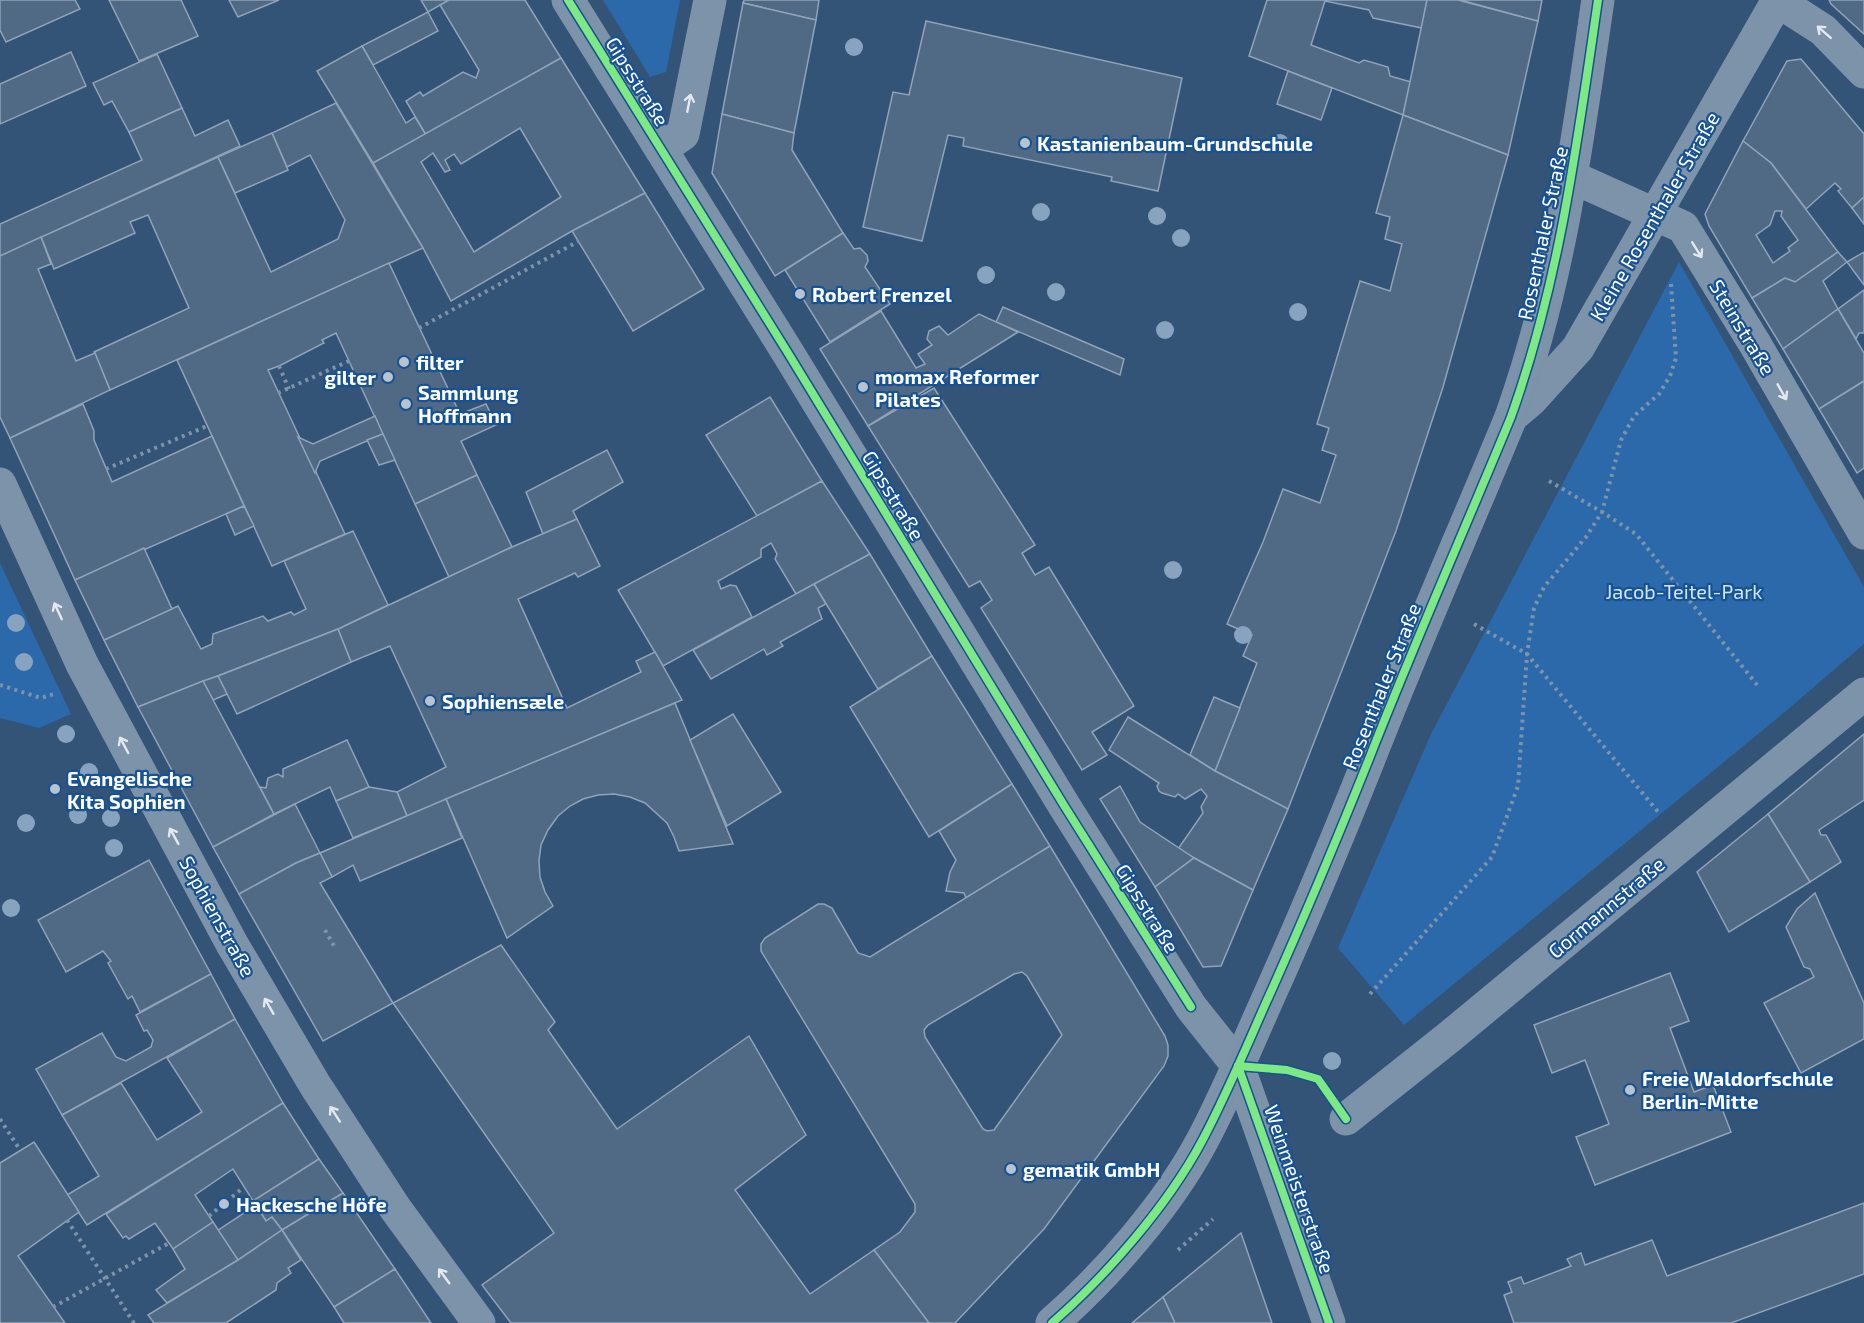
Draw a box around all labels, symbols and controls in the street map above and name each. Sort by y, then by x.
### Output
one-way arrow [1816,26,1832,39]
street label: Gipsstraße [601,32,675,130]
one-way arrow [684,93,695,113]
street label: Kleine Rosenthaler Straße [1584,107,1724,325]
place label: Kastanienbaum-Grundschule [1037,131,1313,155]
marker: Kastanienbaum-Grundschule [1018,136,1032,150]
street label: Rosenthaler Straße [1512,144,1572,322]
one-way arrow [1691,241,1703,258]
street label: Steinstraße [1705,275,1781,379]
place label: Robert Frenzel [812,282,952,306]
marker: Robert Frenzel [793,287,807,301]
place label: filter [416,350,464,374]
marker: filter [397,355,411,369]
place label: momax Reformer Pilates [875,364,1039,411]
place label: gilter [325,365,376,389]
marker: gilter [381,370,395,384]
place label: Sammlung Hoffmann [418,380,519,427]
marker: momax Reformer Pilates [856,380,870,394]
one-way arrow [1777,384,1789,401]
marker: Sammlung Hoffmann [399,397,413,411]
street label: Gipsstraße [858,446,930,544]
park label: Jacob-Teitel-Park [1606,579,1762,603]
street label: Rosenthaler Straße [1337,599,1425,773]
one-way arrow [51,602,63,620]
place label: Sophiensæle [442,689,564,713]
marker: Sophiensæle [423,694,437,708]
one-way arrow [118,736,130,754]
place label: Evangelische Kita Sophien [67,766,192,813]
marker: Evangelische Kita Sophien [48,782,62,796]
one-way arrow [167,828,179,845]
street label: Gormannstraße [1543,851,1669,963]
street label: Sophienstraße [175,852,261,980]
street label: Gipsstraße [1111,859,1185,957]
one-way arrow [263,998,275,1015]
place label: Freie Waldorfschule Berlin-Mitte [1642,1066,1834,1113]
marker: Freie Waldorfschule Berlin-Mitte [1623,1083,1637,1097]
street label: Weinmeisterstraße [1260,1102,1340,1276]
one-way arrow [328,1106,341,1123]
place label: gematik GmbH [1023,1157,1160,1181]
marker: gematik GmbH [1004,1162,1018,1176]
place label: Hackesche Höfe [236,1192,387,1216]
marker: Hackesche Höfe [217,1197,231,1211]
one-way arrow [438,1268,450,1284]

